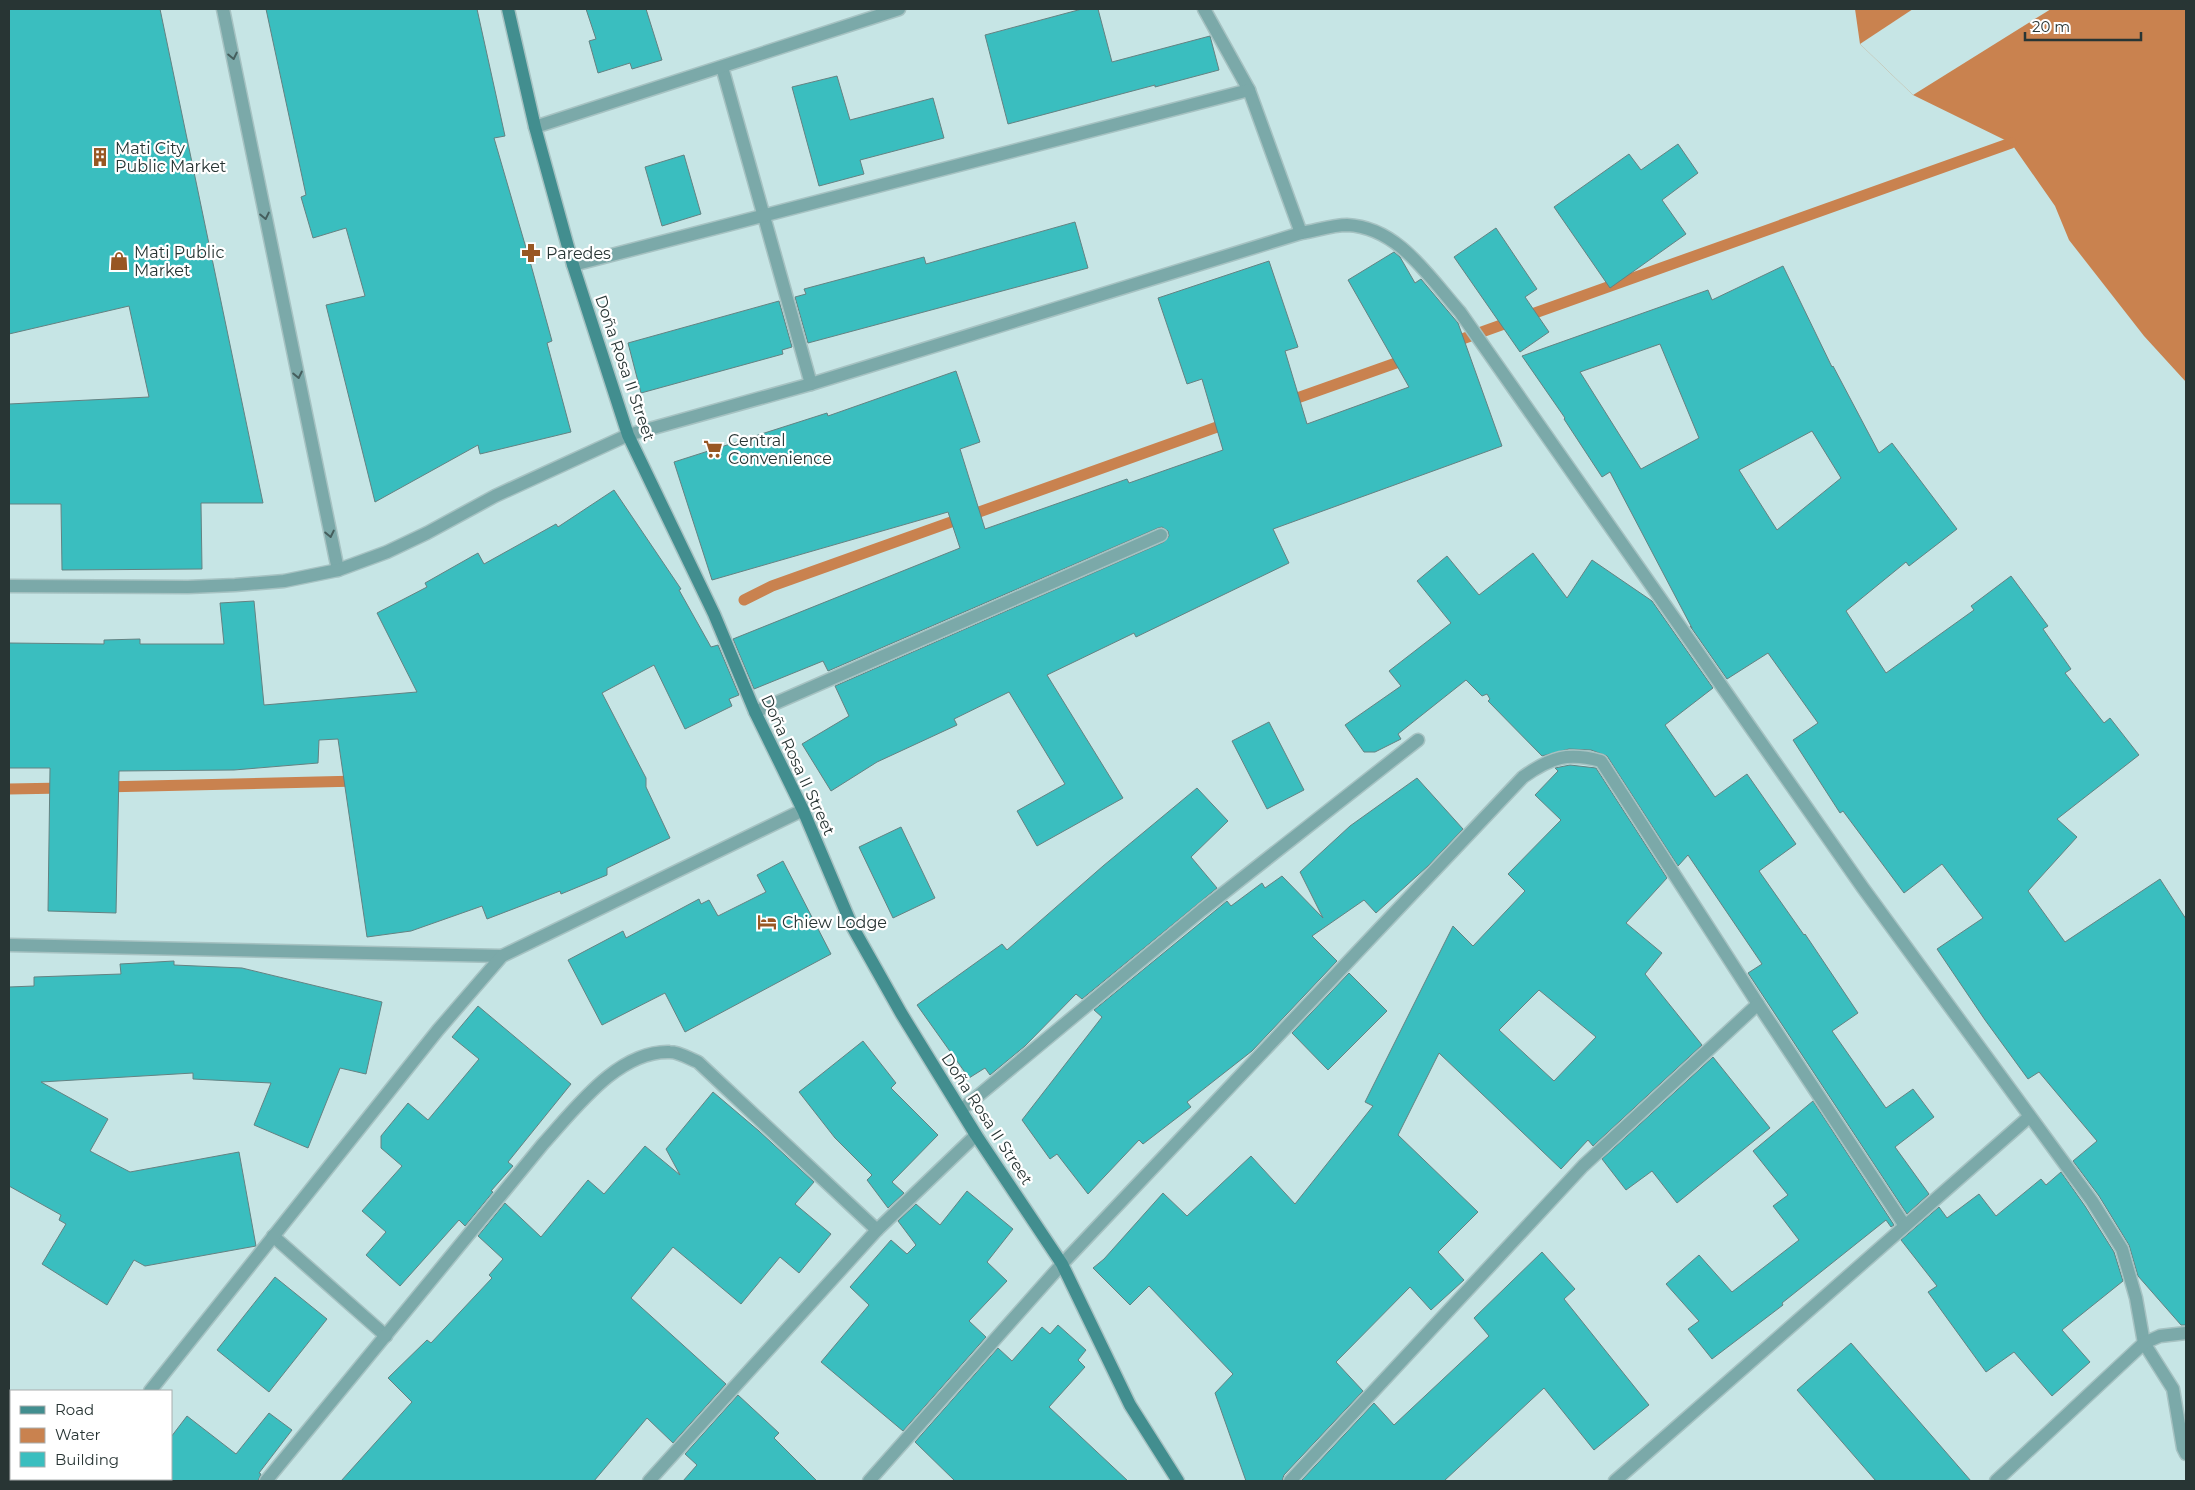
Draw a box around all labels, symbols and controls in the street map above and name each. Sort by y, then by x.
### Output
scale bar [2025,10,2141,42]
text: 20 m [2032,17,2070,36]
one-way arrow [227,52,237,61]
place label: Mati City Public Market [115,139,227,176]
building icon: Mati City Public Market [89,146,111,168]
one-way arrow [260,211,270,220]
pharmacy icon: Paredes [520,242,542,264]
place label: Mati Public Market [134,243,224,280]
place label: Paredes [546,244,611,263]
shop icon: Mati Public Market [108,250,130,272]
street label: Doña Rosa II Street [591,293,659,444]
one-way arrow [292,370,303,379]
place label: Central Convenience [728,431,832,468]
supermarket icon: Central Convenience [702,438,724,460]
one-way arrow [325,530,335,538]
street label: Doña Rosa II Street [757,692,839,839]
hotel icon: Chiew Lodge [756,911,778,933]
place label: Chiew Lodge [782,913,887,932]
street label: Doña Rosa II Street [937,1050,1037,1189]
legend [10,1390,172,1480]
text: Road [55,1400,94,1419]
text: Water [55,1425,101,1444]
text: Building [55,1450,119,1469]

